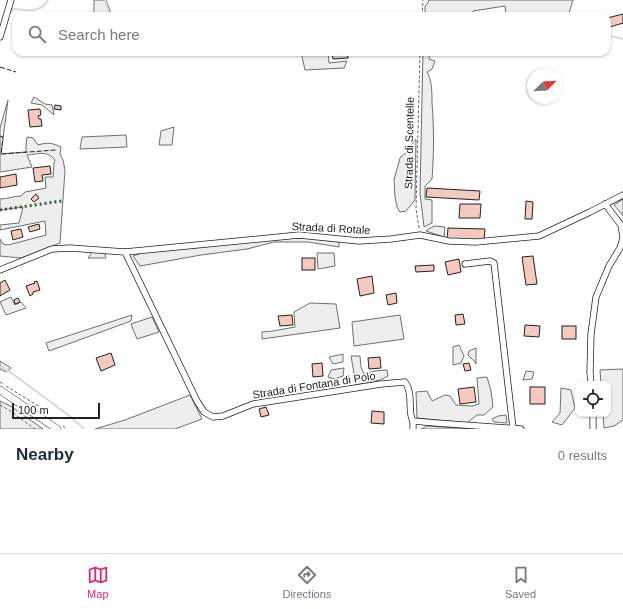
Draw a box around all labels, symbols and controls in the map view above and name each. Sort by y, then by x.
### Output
search box [12,12,611,56]
icon: search [26,23,48,45]
text: Search here [58,26,140,43]
north arrow [527,68,563,104]
street label: Strada di Scentelle [402,97,416,189]
street label: Strada di Rotale [291,220,371,236]
street label: Strada di Fontana di Polo [252,369,376,401]
map controls [575,381,611,417]
button: locate [575,381,611,417]
scale bar [12,401,100,420]
text: 100 m [18,404,49,416]
text: Nearby [16,445,74,464]
text: 0 results [558,448,607,463]
tab: Map [87,564,109,600]
tab: Directions [282,564,331,600]
tab: Saved [505,564,536,600]

